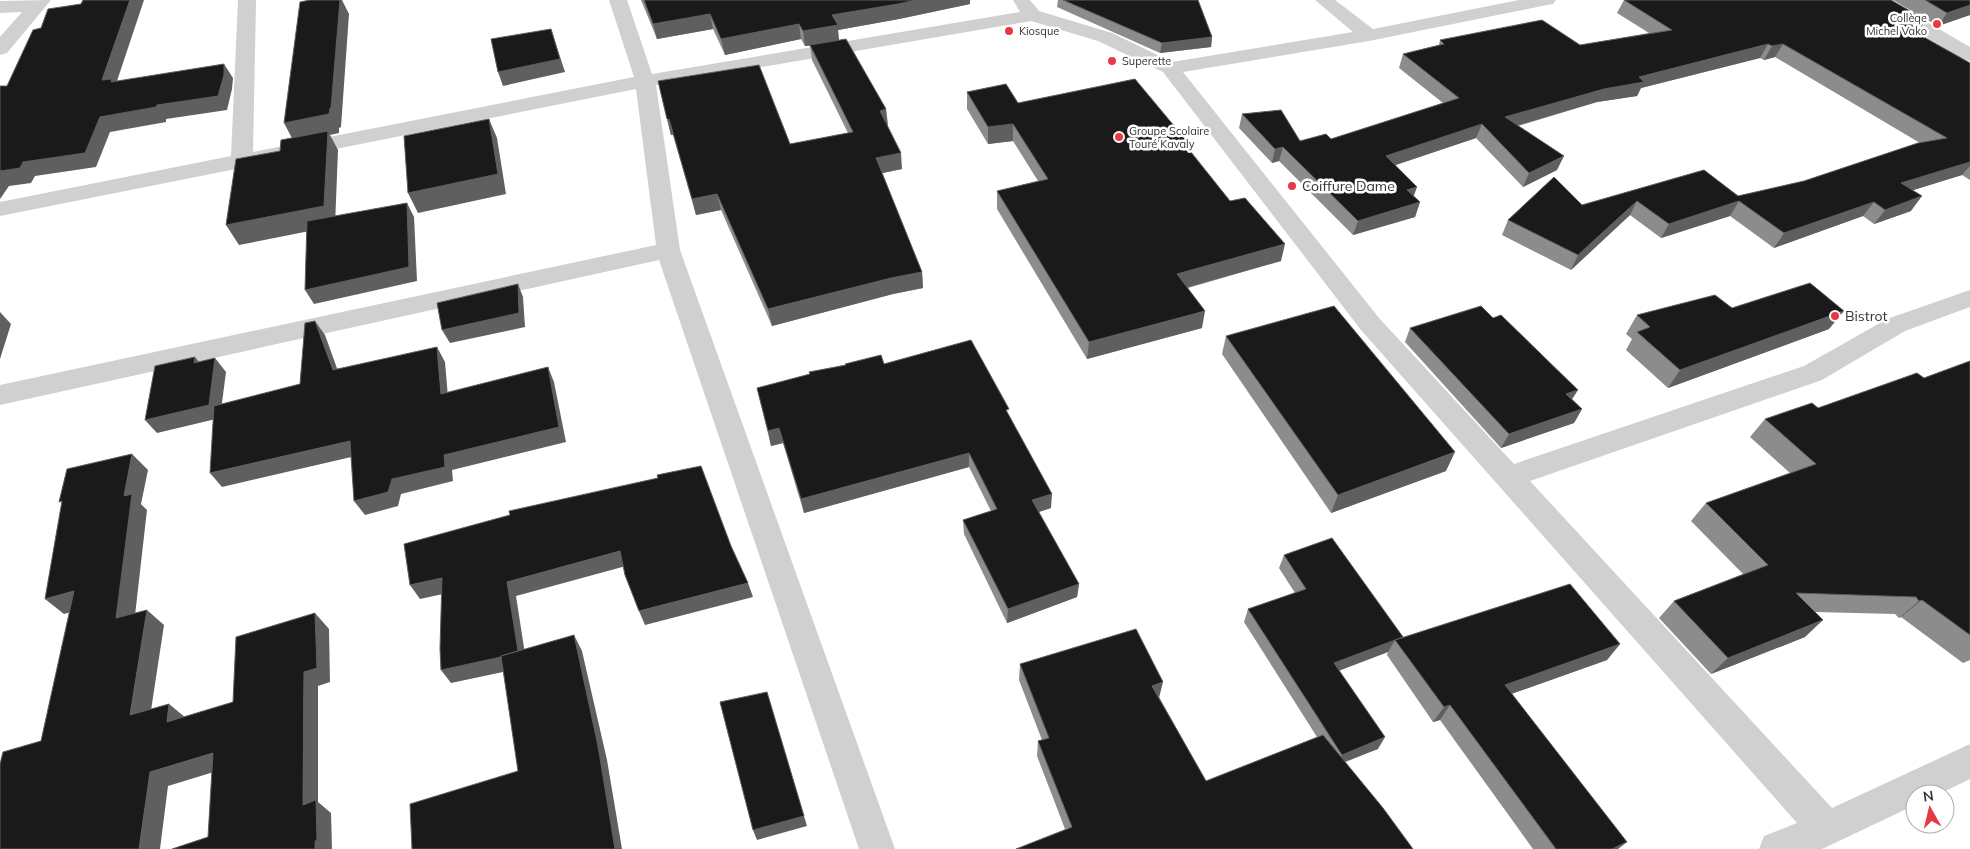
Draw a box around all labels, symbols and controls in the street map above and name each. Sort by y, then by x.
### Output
place label: Collège Michel Vako [1866,11,1927,38]
marker: Collège Michel Vako [1931,18,1943,30]
place label: Kiosque [1019,24,1059,38]
marker: Kiosque [1003,25,1015,37]
place label: Superette [1122,54,1171,68]
marker: Superette [1106,55,1118,67]
place label: Groupe Scolaire Touré Kavaly [1129,124,1209,151]
marker: Groupe Scolaire Touré Kavaly [1113,131,1125,143]
place label: Coiffure Dame [1302,177,1395,195]
marker: Coiffure Dame [1286,180,1298,192]
place label: Bistrot [1845,307,1888,325]
marker: Bistrot [1829,310,1841,322]
north arrow [1905,784,1955,834]
text: N [1922,786,1935,806]

